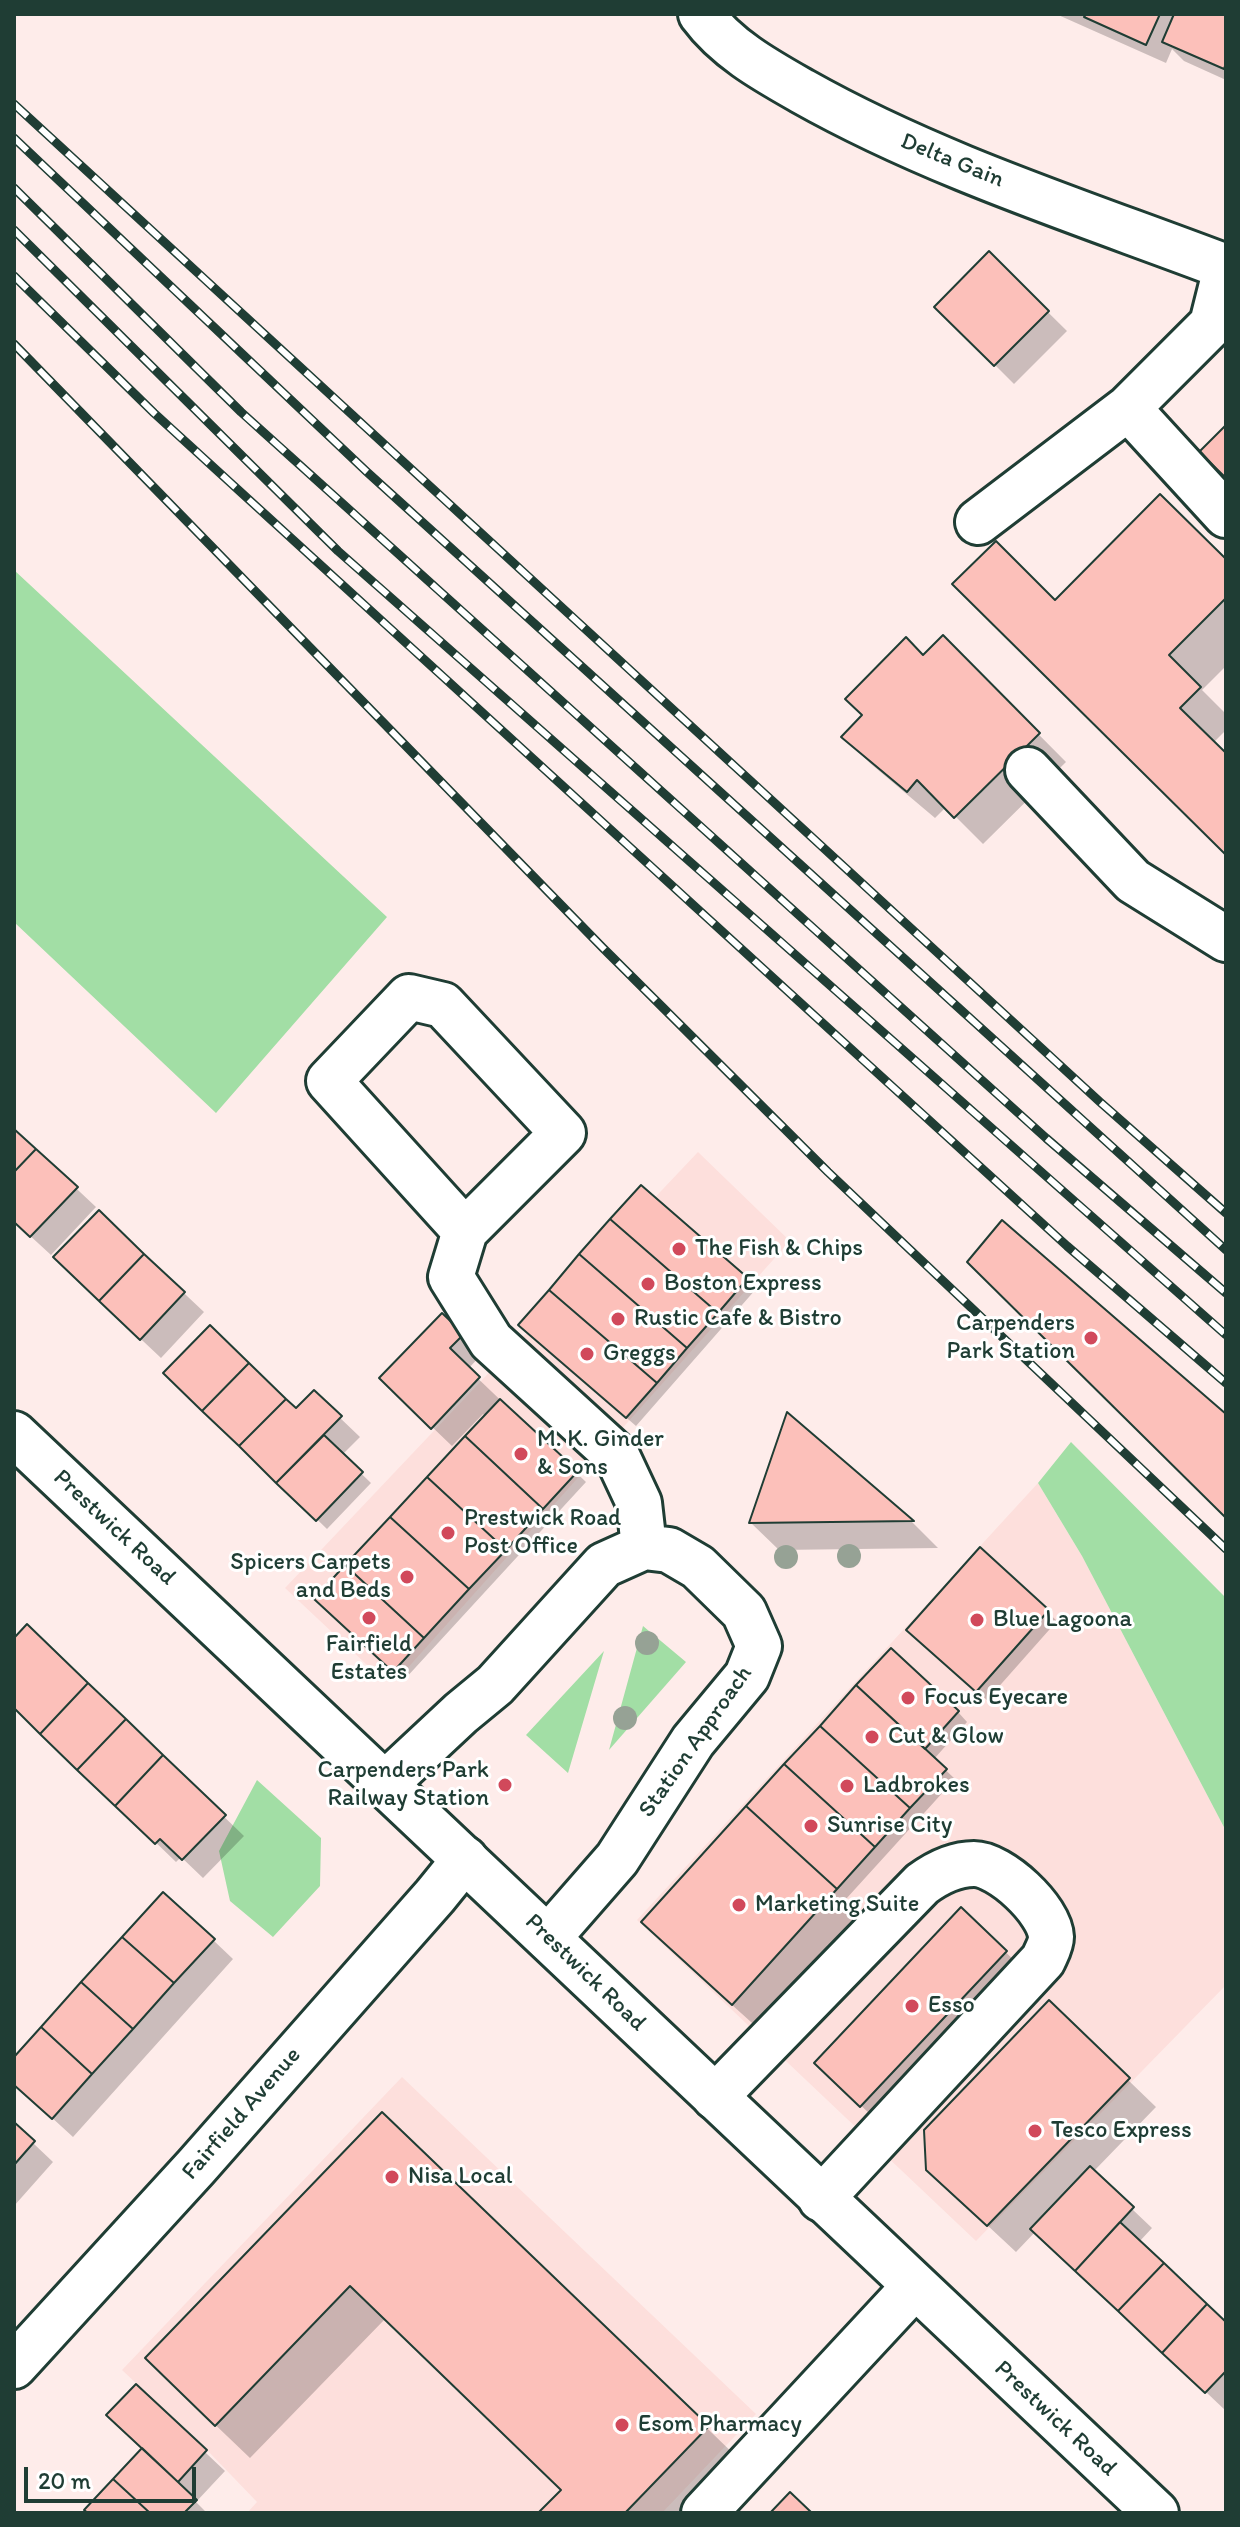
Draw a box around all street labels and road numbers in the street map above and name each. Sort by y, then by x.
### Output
street label: Delta Gain [896,127,1008,195]
street label: Prestwick Road [47,1464,181,1592]
street label: Station Approach [633,1661,759,1823]
street label: Prestwick Road [518,1908,652,2038]
street label: Fairfield Avenue [176,2042,308,2186]
street label: Prestwick Road [988,2355,1122,2483]

